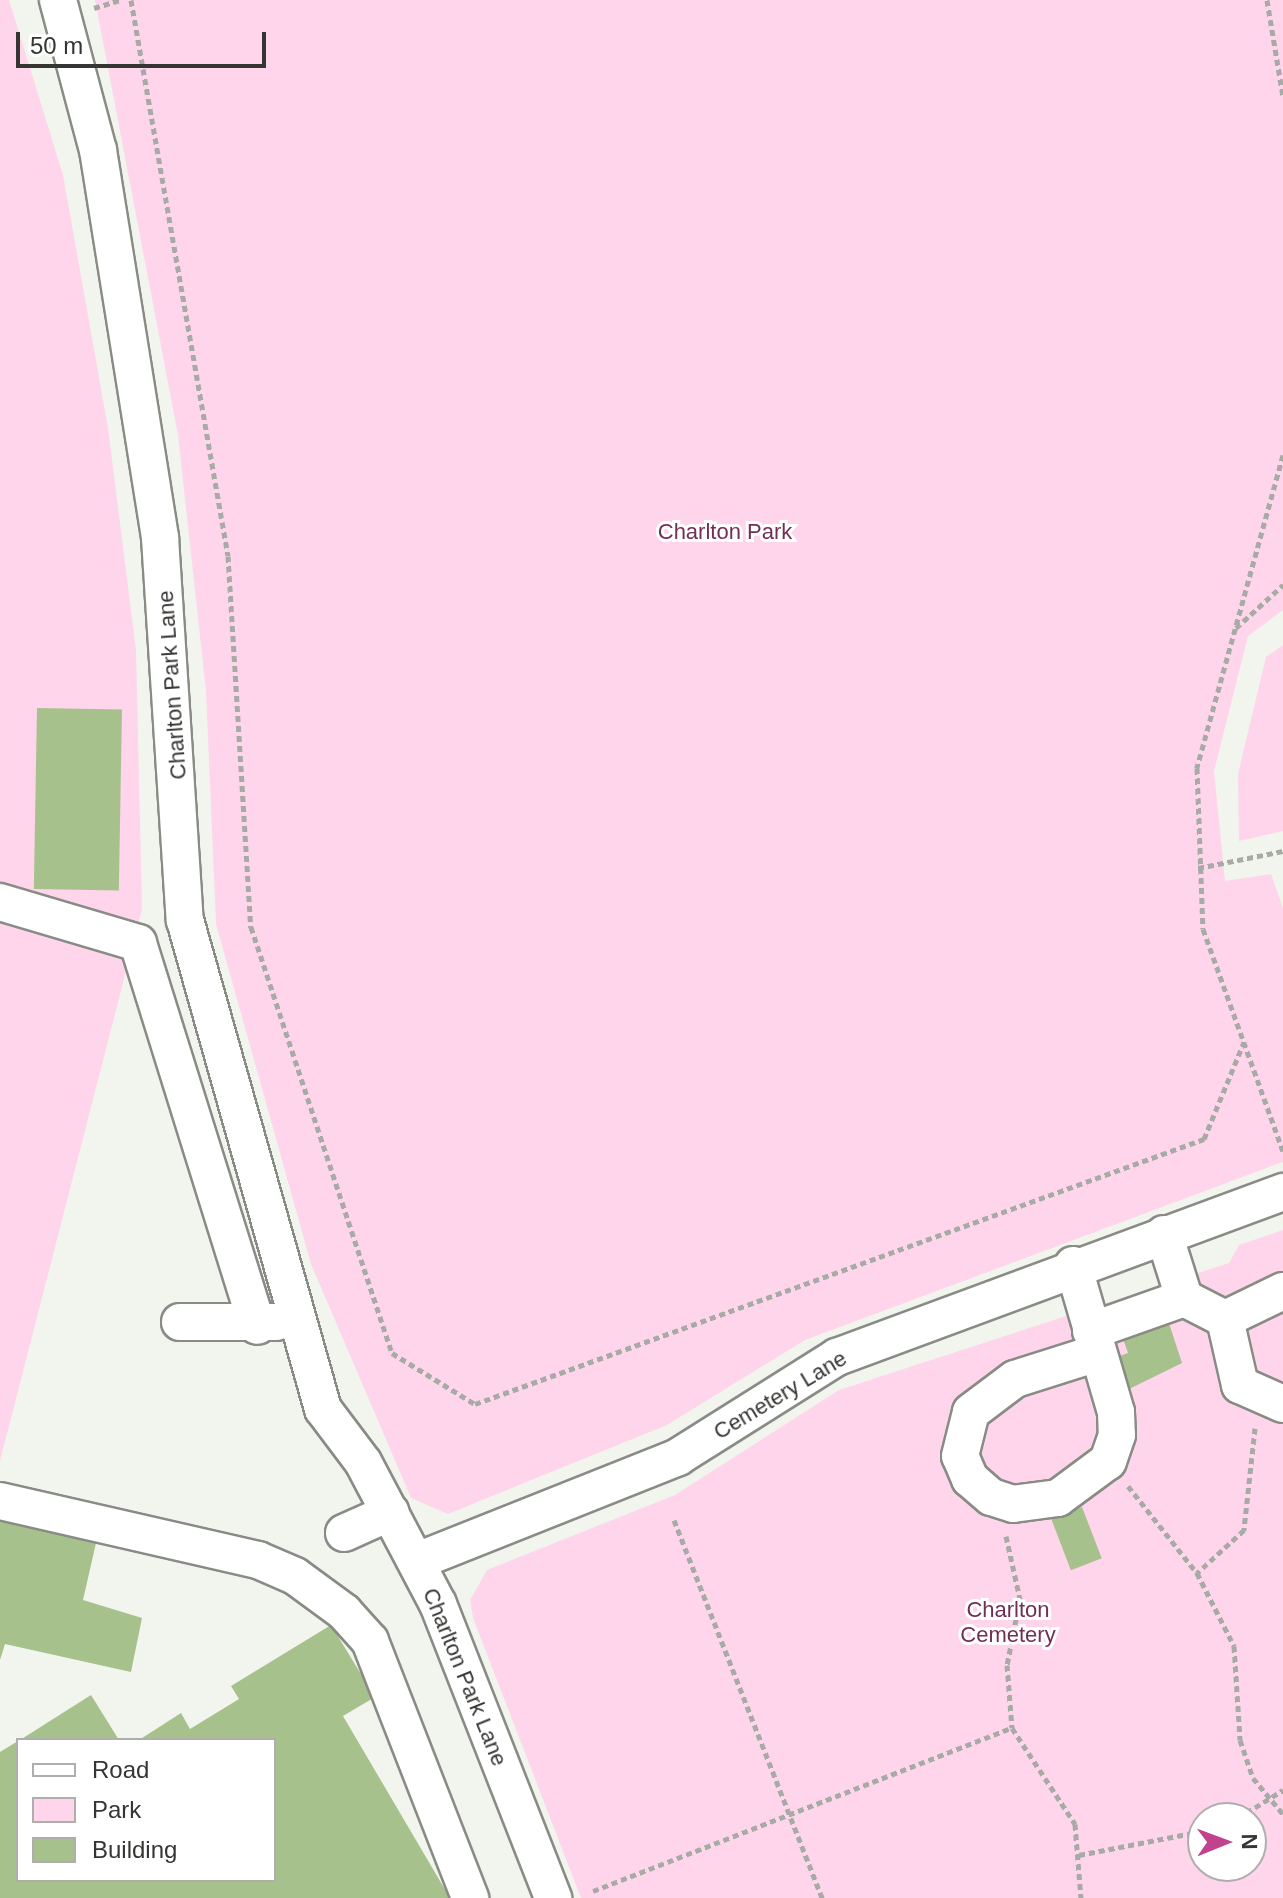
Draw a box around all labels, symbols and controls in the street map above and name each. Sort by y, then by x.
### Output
scale bar [20,16,270,66]
text: 50 m [30,32,83,59]
park label: Charlton Park [658,519,792,545]
street label: Charlton Park Lane [152,590,192,780]
street label: Cemetery Lane [709,1345,851,1445]
street label: Charlton Park Lane [417,1584,513,1770]
park label: Charlton Cemetery [960,1596,1056,1648]
legend [16,1738,276,1882]
text: Road [92,1756,149,1783]
text: Park [92,1796,141,1823]
north arrow [1187,1802,1267,1882]
text: N [1237,1833,1262,1850]
text: Building [92,1836,177,1863]

